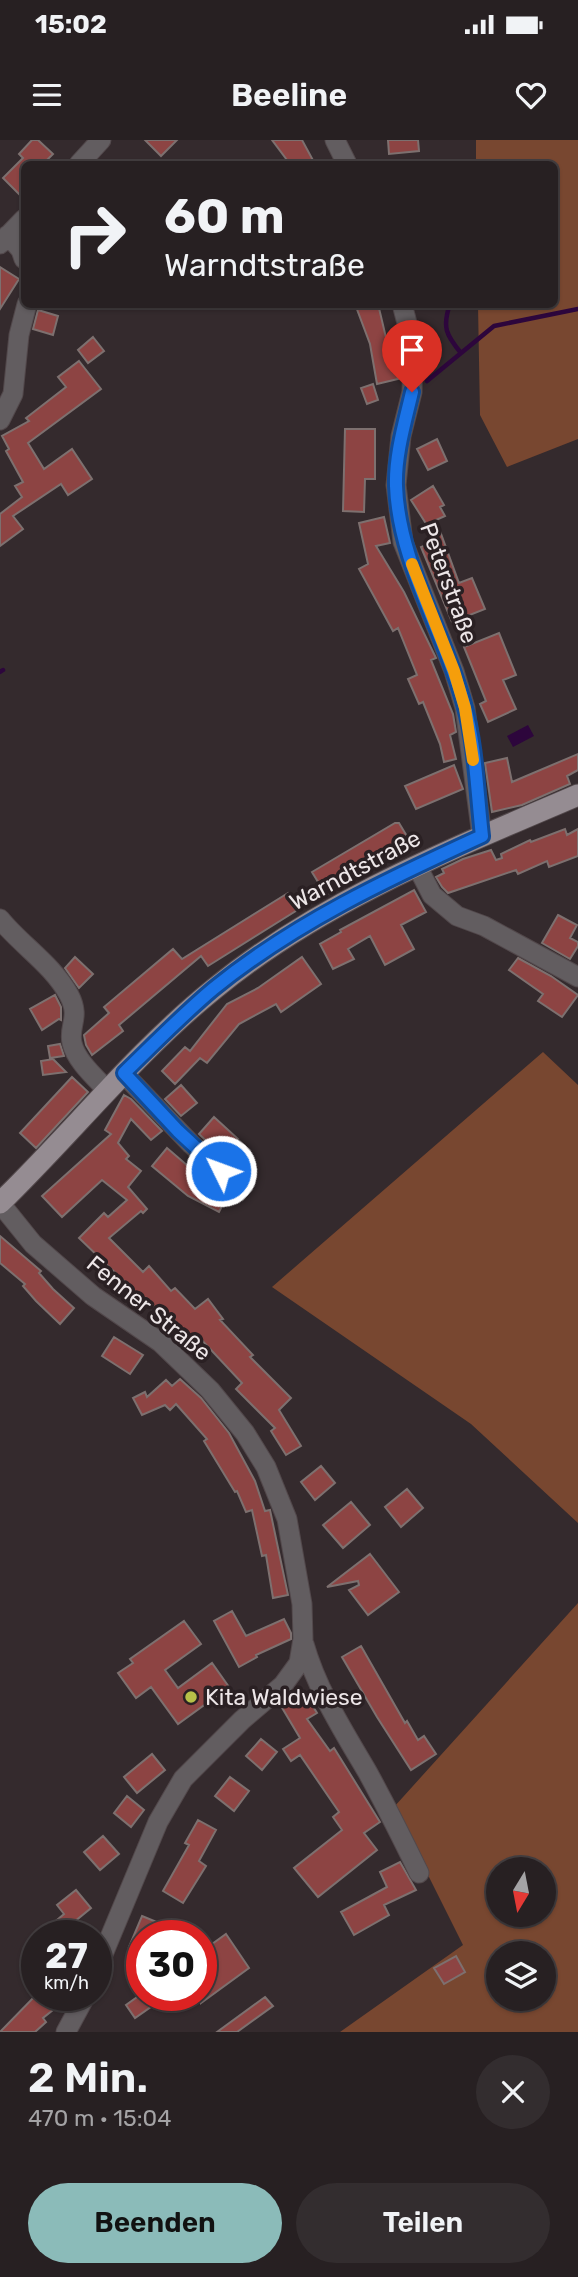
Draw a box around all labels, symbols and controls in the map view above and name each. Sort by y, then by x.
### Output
text: 15:02 [35,9,107,40]
icon: menu [28,76,66,114]
text: Beeline [231,76,347,114]
icon: heart [512,76,550,114]
text: 60 m [164,187,285,245]
icon: right [49,189,140,280]
text: Warndtstraße [164,246,365,284]
pin [382,320,442,392]
icon: arrive [393,331,431,369]
street label: Peterstraße [414,519,484,647]
street label: Warndtstraße [285,824,425,916]
position arrow [184,1134,258,1208]
street label: Fenner Straße [81,1249,217,1367]
place label: Kita Waldwiese [205,1683,363,1711]
marker: Kita Waldwiese [183,1689,199,1705]
north arrow [486,1857,556,1927]
map controls [486,1857,556,2011]
speed limit sign: 30 [126,1920,217,2011]
text: 27 [45,1935,88,1977]
button: layers [486,1941,556,2011]
text: km/h [44,1972,89,1994]
text: 2 Min. [28,2053,148,2103]
button: close [476,2055,550,2129]
text: 470 m · 15:04 [28,2104,172,2132]
button: Beenden [28,2183,282,2263]
button: Teilen [296,2183,550,2263]

